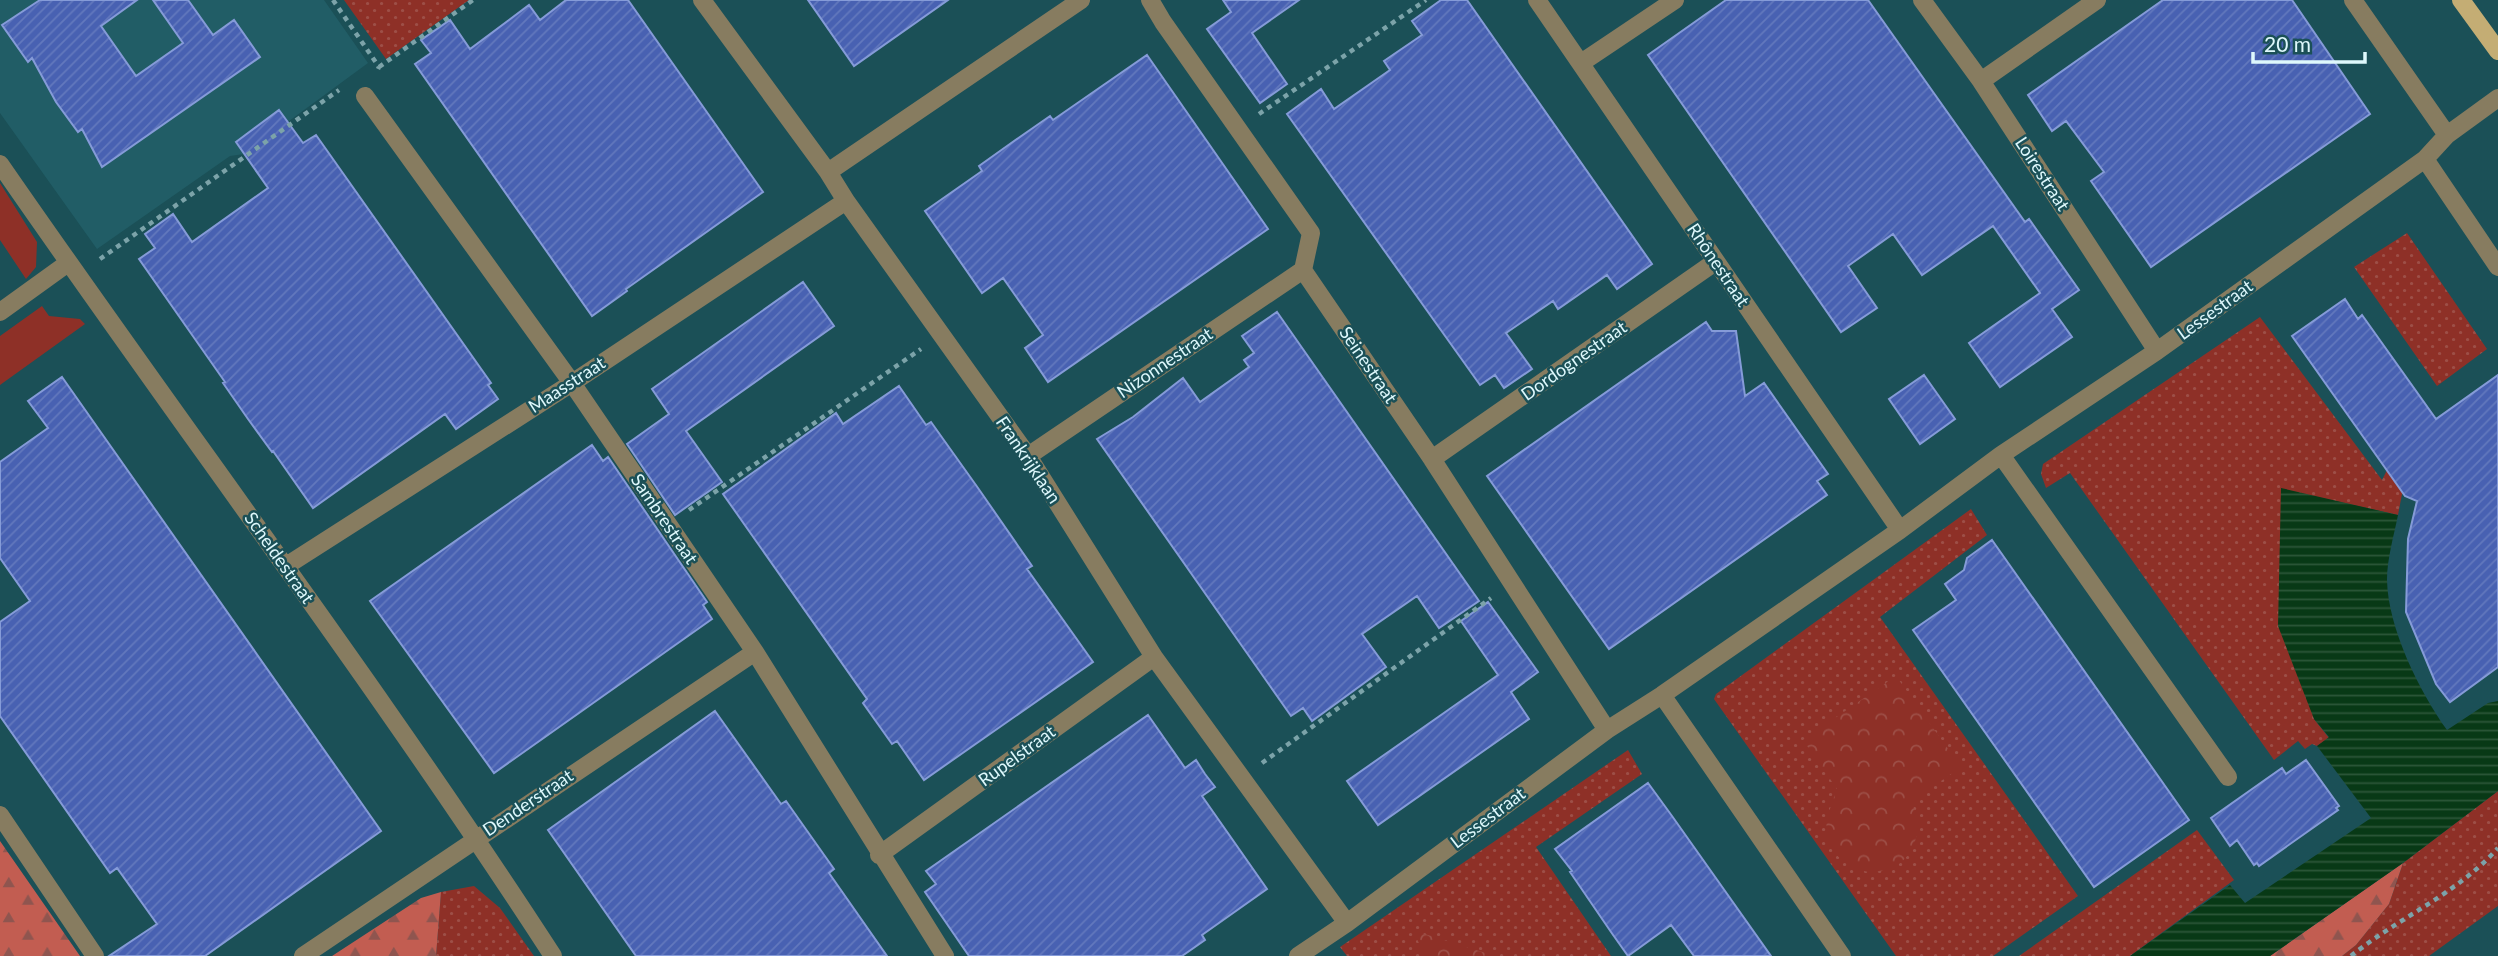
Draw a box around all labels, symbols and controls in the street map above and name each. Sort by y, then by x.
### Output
scale bar [2253,21,2365,65]
text: 20 m [2264,31,2311,56]
street label: Loirestraat [2011,132,2075,215]
street label: Rhônestraat [1683,219,1755,311]
street label: Lessestraat [2172,274,2257,344]
street label: Dordognestraat [1516,315,1631,405]
street label: Nizonnestraat [1112,322,1217,402]
street label: Seinestraat [1335,322,1403,408]
street label: Maasstraat [524,351,609,417]
street label: Frankrijklaan [992,412,1066,507]
street label: Sambrestraat [627,469,703,568]
street label: Scheldestraat [240,507,320,608]
street label: Rupelstraat [974,720,1060,790]
street label: Denderstraat [478,764,577,840]
street label: Lessestraat [1446,782,1530,852]

